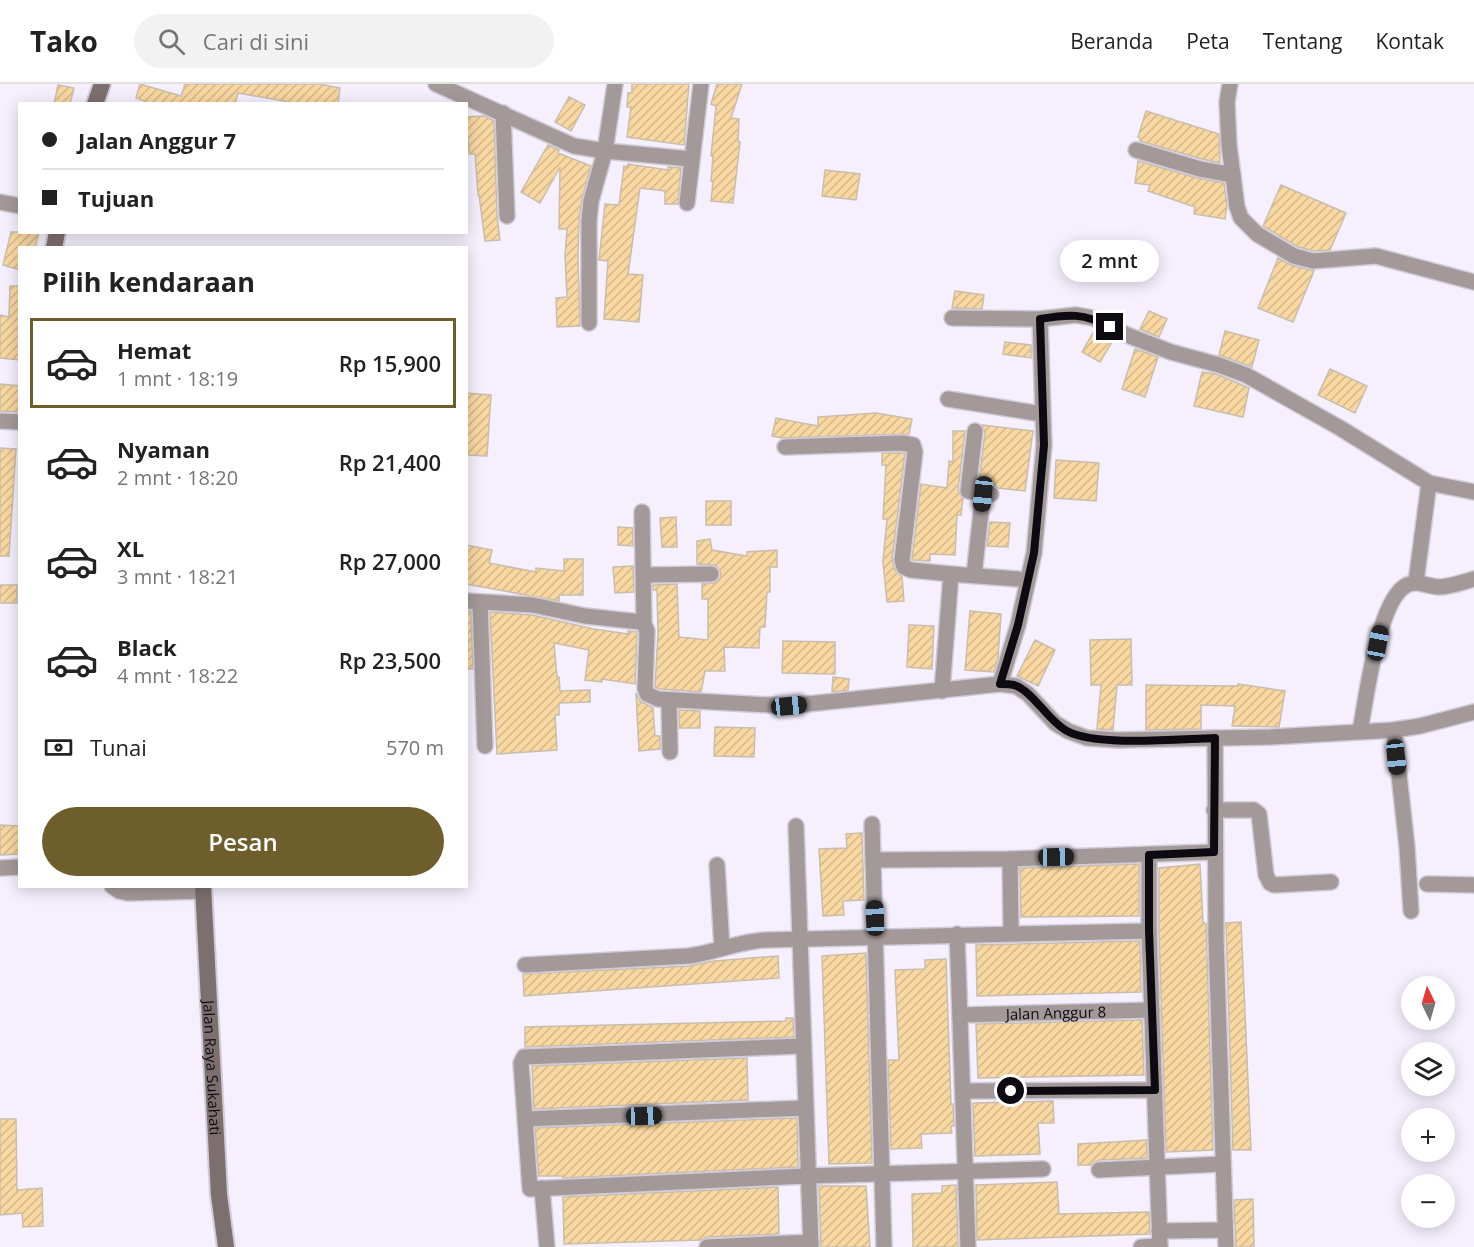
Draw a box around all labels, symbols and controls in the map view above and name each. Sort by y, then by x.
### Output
search box [134,14,554,68]
text: Tako [30,22,98,60]
icon: search [155,25,188,58]
text: Cari di sini [203,26,309,56]
text: Beranda [1070,27,1153,55]
text: Peta [1186,27,1230,55]
text: Tentang [1263,27,1342,55]
text: Kontak [1375,27,1444,55]
text: Jalan Anggur 7 [78,125,236,155]
text: Tujuan [78,183,154,213]
callout: 2 mnt [1060,240,1160,282]
text: 2 mnt [1081,247,1138,274]
text: Pilih kendaraan [42,263,255,300]
route end [1096,313,1123,340]
text: Hemat [117,335,191,365]
icon: car [45,336,99,390]
text: Rp 15,900 [339,348,441,378]
text: 1 mnt · 18:19 [117,365,238,392]
text: Nyaman [117,434,210,464]
icon: car [45,435,99,489]
text: Rp 21,400 [339,447,441,477]
text: 2 mnt · 18:20 [117,464,238,491]
car [972,475,994,513]
text: XL [117,533,144,563]
icon: car [45,534,99,588]
text: Rp 27,000 [339,546,441,576]
text: 3 mnt · 18:21 [117,563,238,590]
car [1366,624,1390,662]
text: Black [117,632,177,662]
icon: car [45,633,99,687]
text: Rp 23,500 [339,645,441,675]
text: 4 mnt · 18:22 [117,662,238,689]
car [770,695,808,717]
icon: cash [42,731,75,764]
text: Tunai [90,732,147,762]
text: 570 m [386,734,444,761]
car [1385,738,1407,776]
button: Pesan [42,807,444,876]
car [1038,848,1074,866]
car [865,900,885,936]
north arrow [1401,976,1455,1030]
map controls [1401,976,1455,1228]
street label: Jalan Raya Sukahati [199,998,226,1136]
street label: Jalan Anggur 8 [1003,1001,1106,1024]
button: layers [1401,1042,1455,1096]
route start [997,1077,1024,1104]
car [626,1106,662,1126]
button: + [1401,1108,1455,1162]
button: − [1401,1174,1455,1228]

